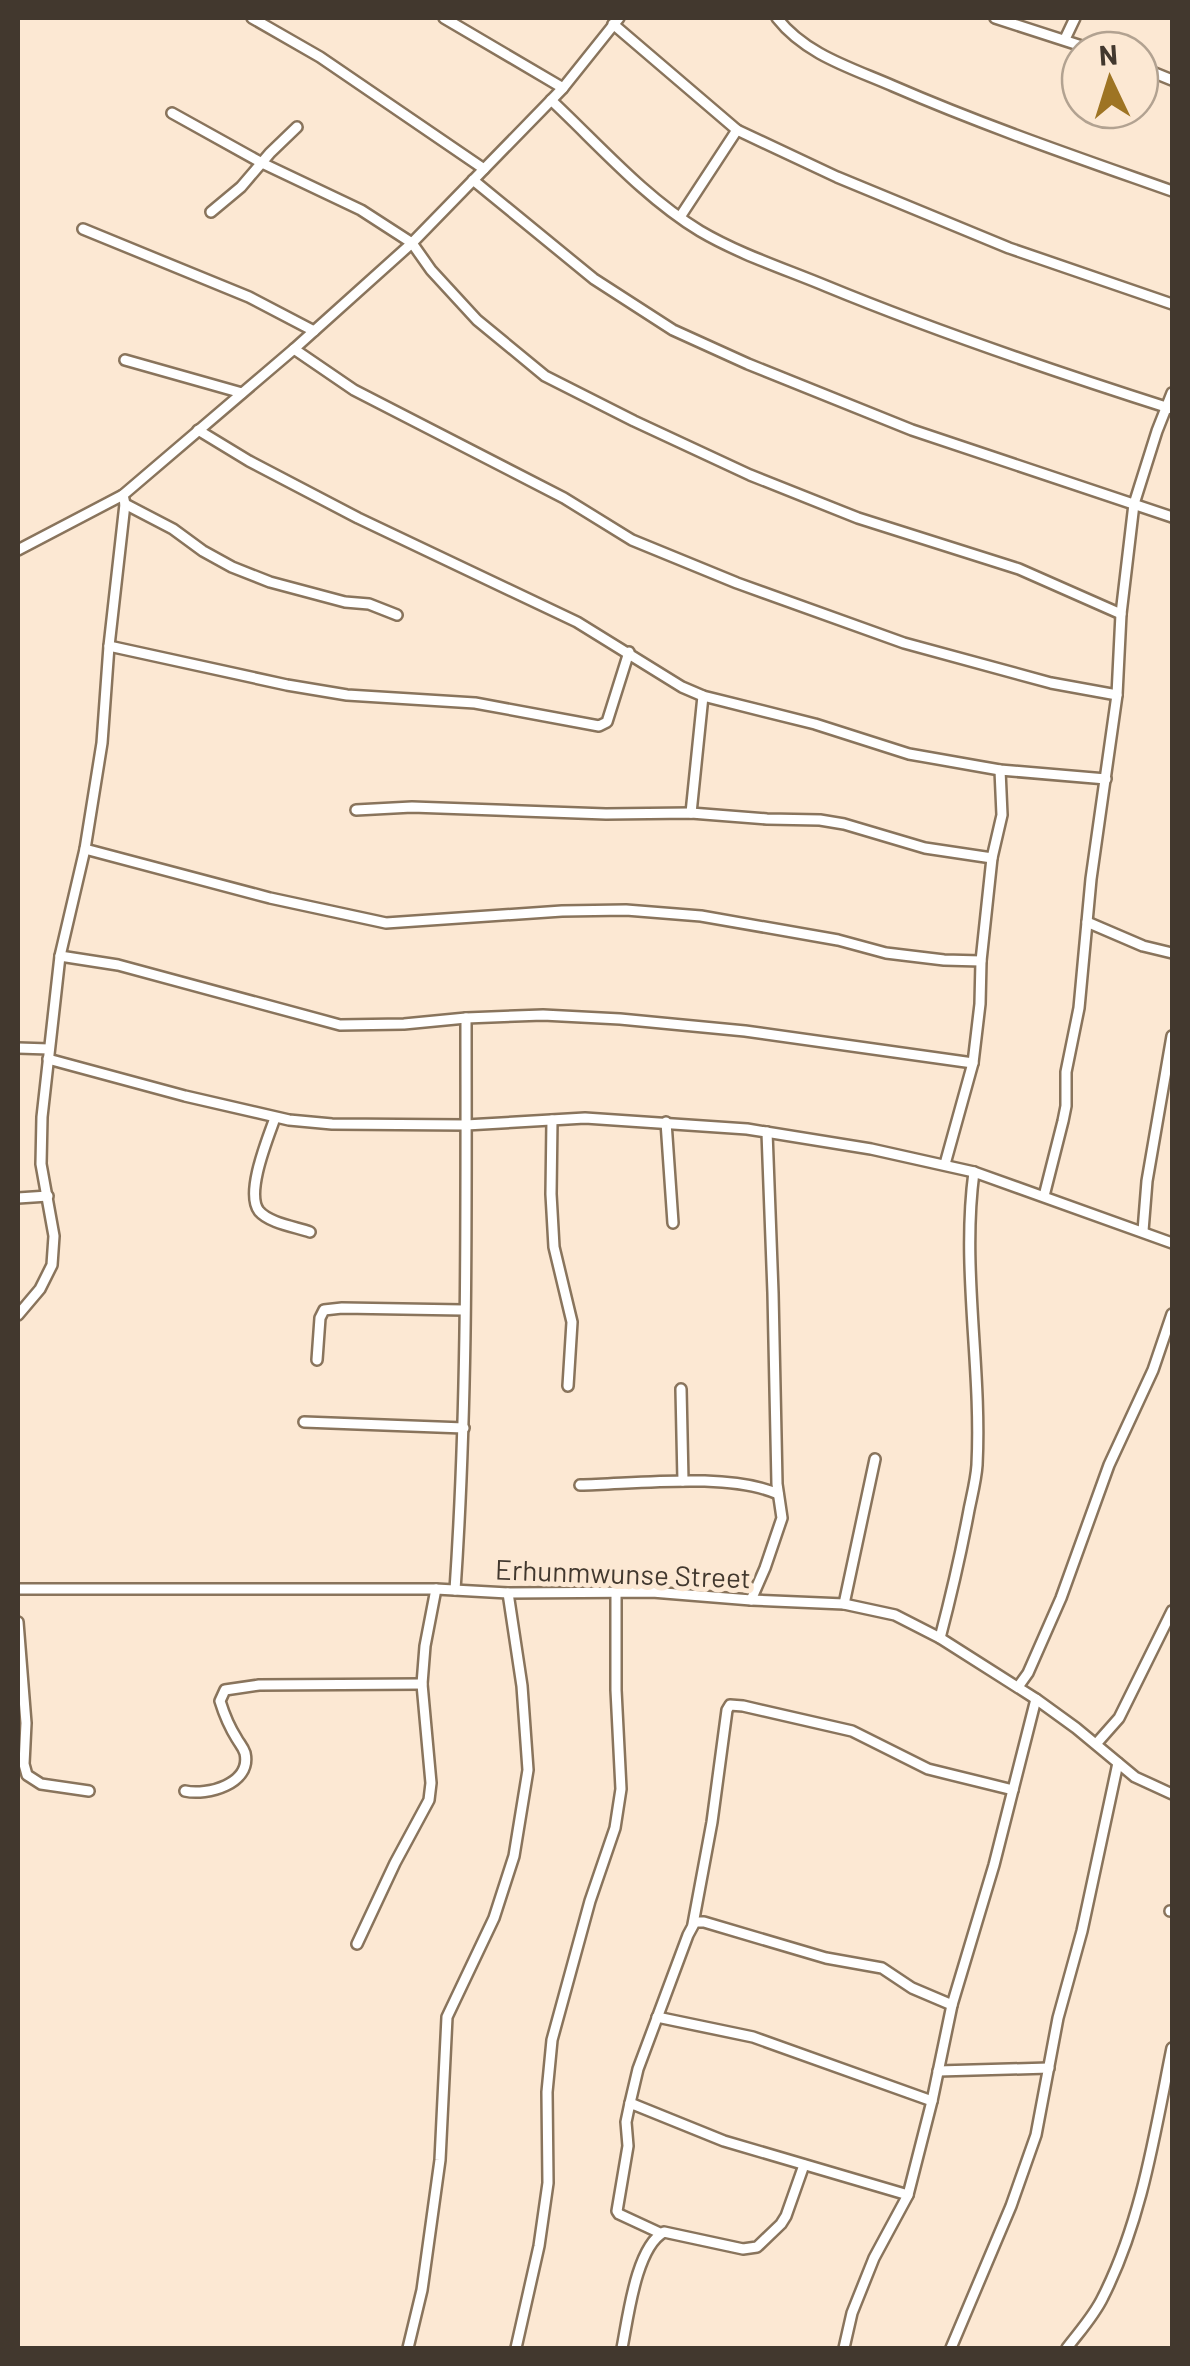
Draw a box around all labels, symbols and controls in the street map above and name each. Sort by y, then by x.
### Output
north arrow [1060,30,1160,130]
text: N [1098,36,1119,72]
street label: Erhunmwunse Street [495,1552,752,1594]

